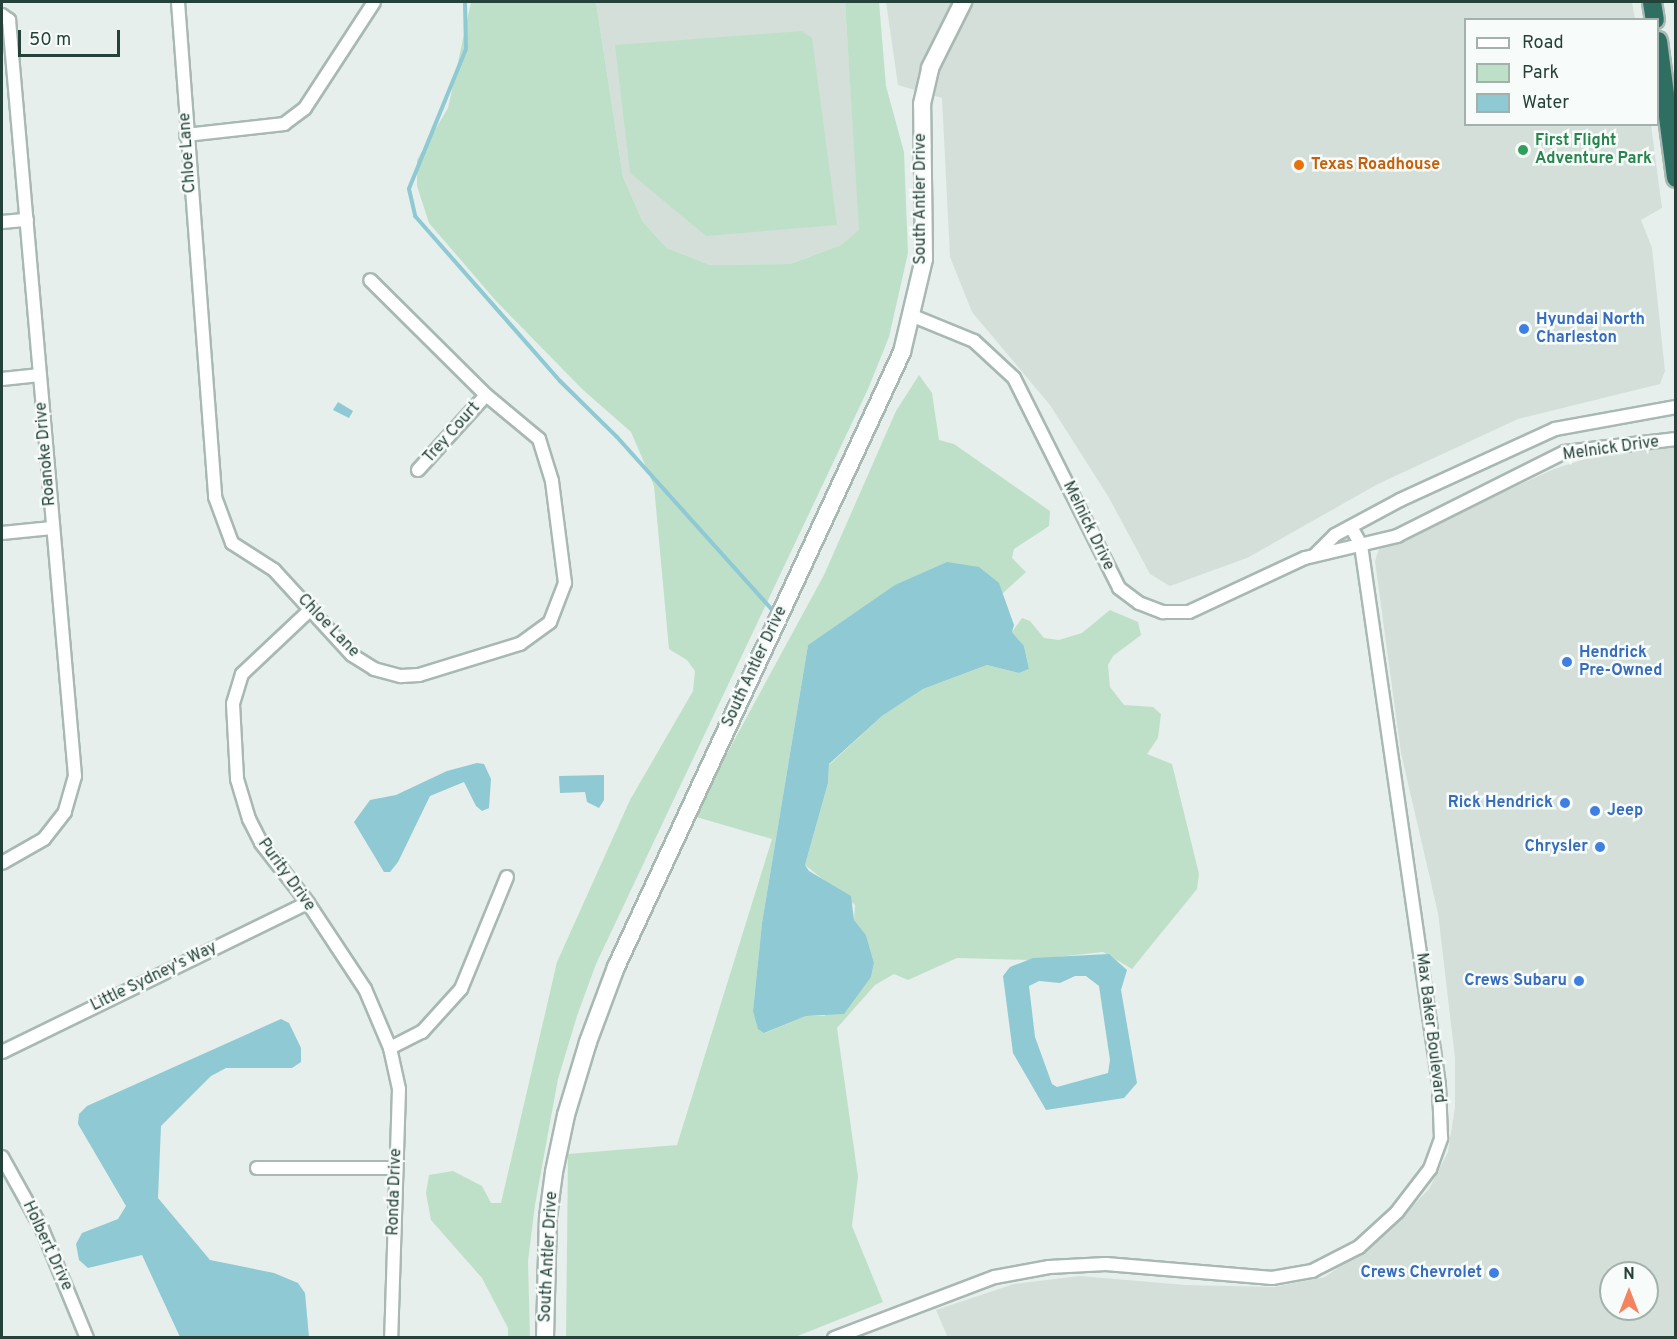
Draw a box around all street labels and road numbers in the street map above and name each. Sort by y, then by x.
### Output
street label: Chloe Lane [176,112,200,194]
street label: South Antler Drive [911,133,931,265]
street label: Trey Court [420,399,484,467]
street label: Roanoke Drive [32,401,60,507]
street label: Melnick Drive [1562,433,1660,465]
street label: Melnick Drive [1058,478,1118,574]
street label: Chloe Lane [293,590,363,662]
street label: South Antler Drive [718,603,792,731]
street label: Purity Drive [253,835,319,915]
street label: Little Sydney's Way [88,938,220,1016]
street label: Max Baker Boulevard [1411,952,1449,1104]
street label: Ronda Drive [384,1148,406,1236]
street label: South Antler Drive [536,1191,562,1323]
street label: Holbert Drive [18,1198,76,1294]

